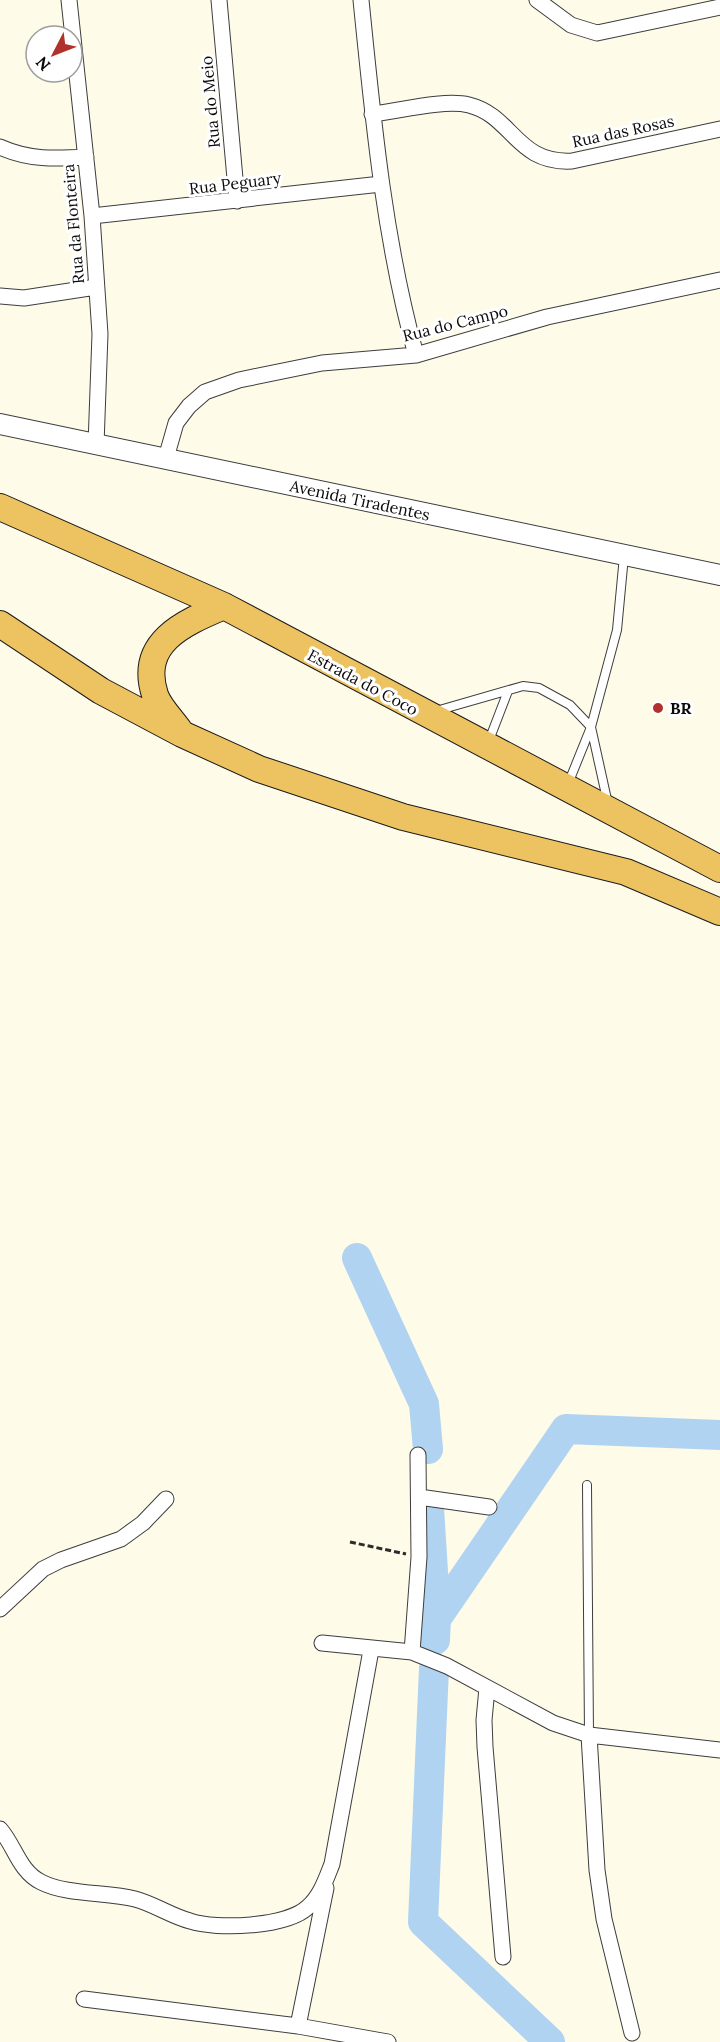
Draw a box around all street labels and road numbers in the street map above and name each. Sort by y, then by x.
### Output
street label: Rua do Meio [196,55,224,149]
street label: Rua das Rosas [570,110,676,152]
street label: Rua da Flonteira [58,163,88,285]
street label: Rua Peguary [188,167,283,199]
street label: Rua do Campo [400,300,510,346]
street label: Avenida Tiradentes [287,475,432,525]
street label: Estrada do Coco [304,644,422,720]

